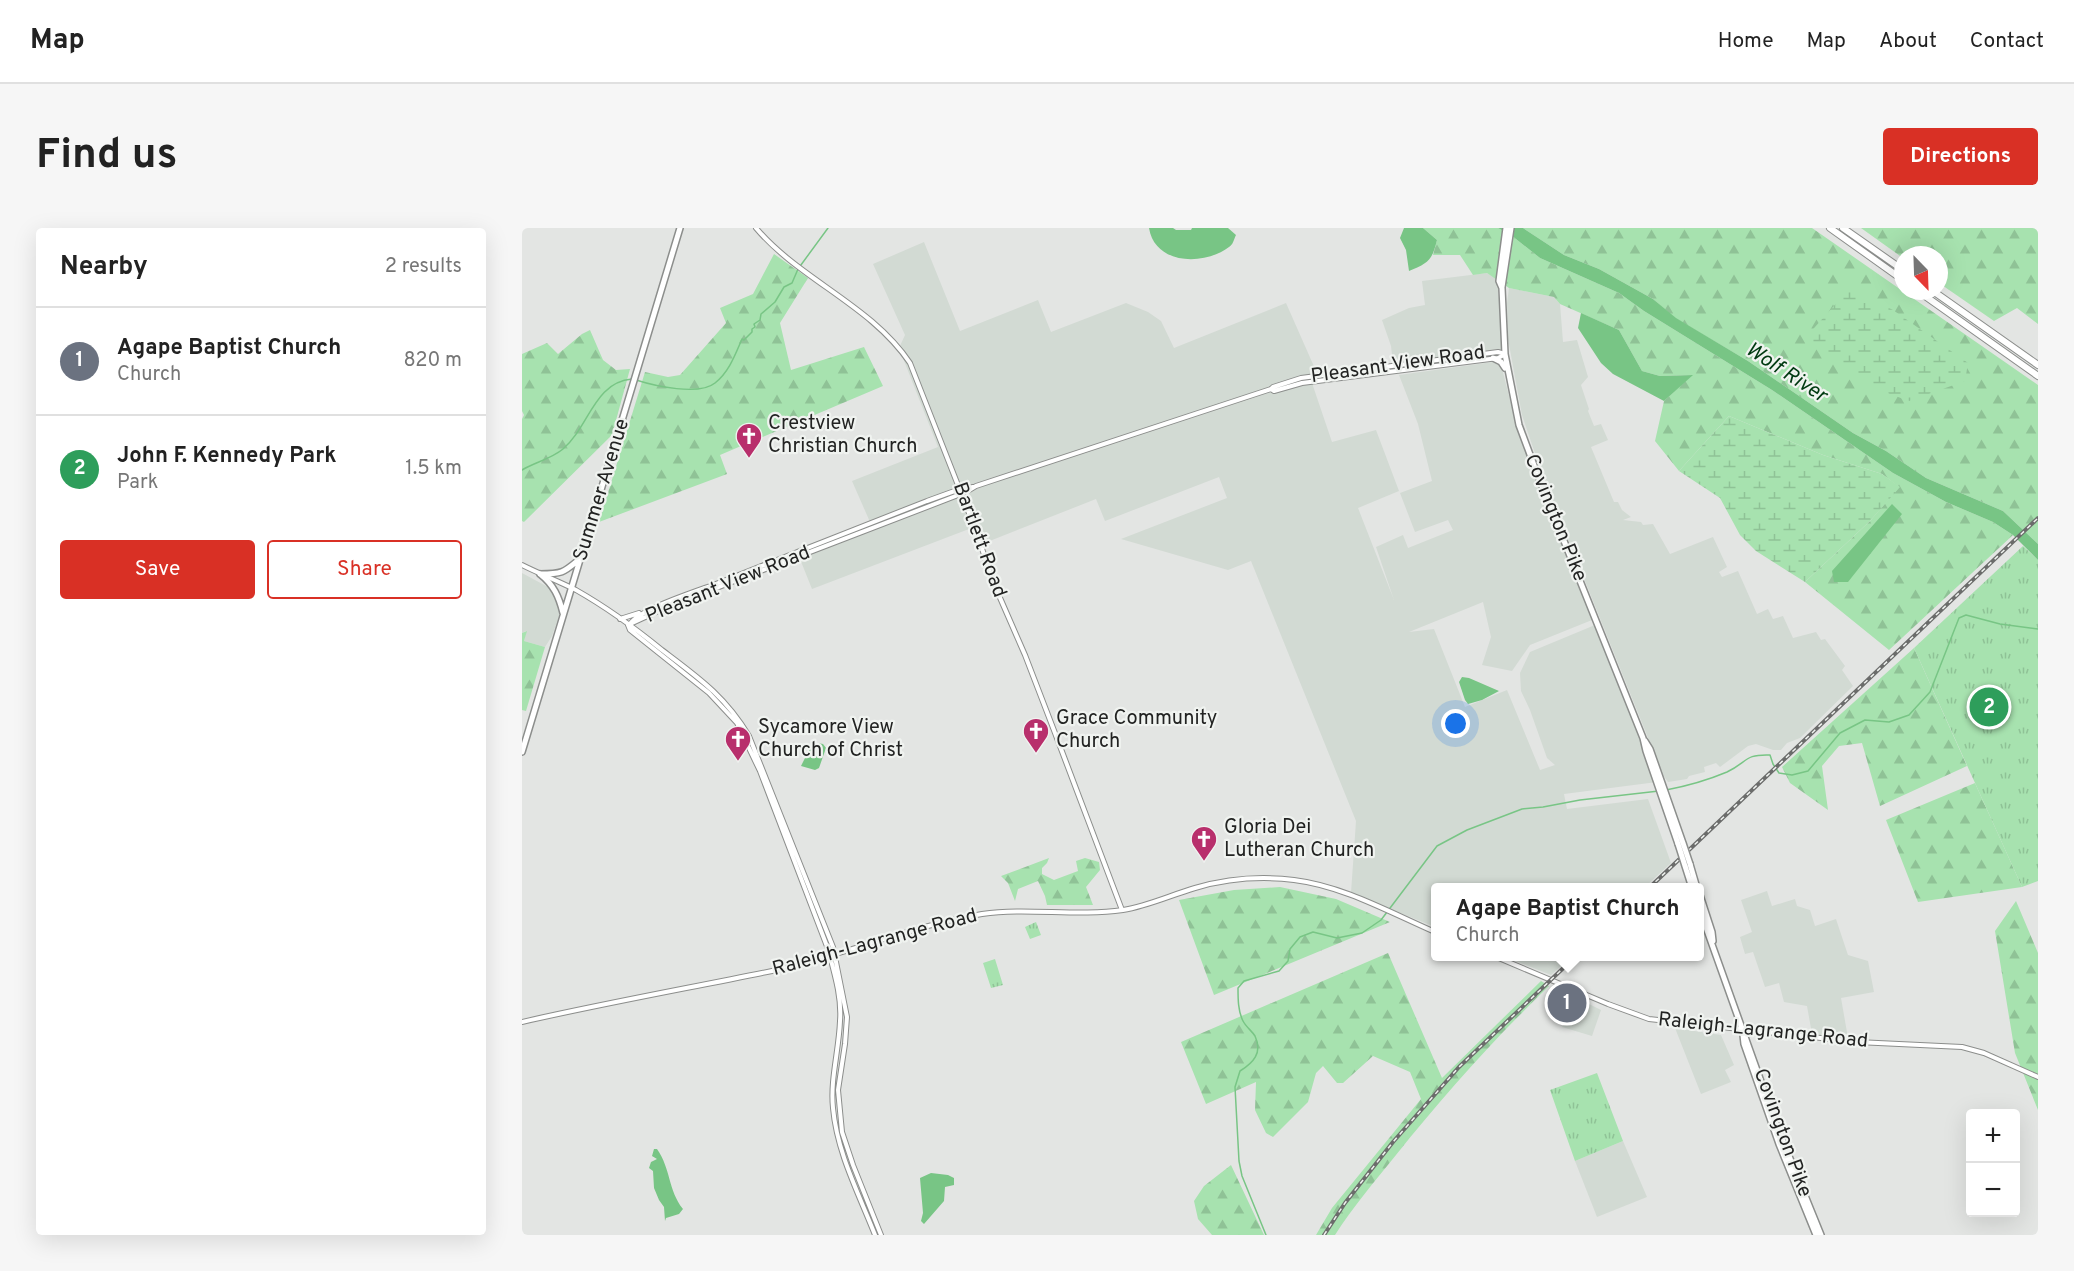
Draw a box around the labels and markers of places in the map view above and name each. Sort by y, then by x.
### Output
place label: Crestview Christian Church [768,411,918,460]
church icon: Crestview Christian Church [734,421,764,459]
pin: 2 [1970,684,2008,730]
place label: Grace Community Church [1056,706,1217,755]
place label: Sycamore View Church of Christ [758,715,903,764]
church icon: Grace Community Church [1021,716,1051,754]
church icon: Sycamore View Church of Christ [723,724,753,762]
place label: Gloria Dei Lutheran Church [1224,815,1374,864]
church icon: Gloria Dei Lutheran Church [1189,824,1219,862]
pin: 1 [1548,980,1586,1026]

